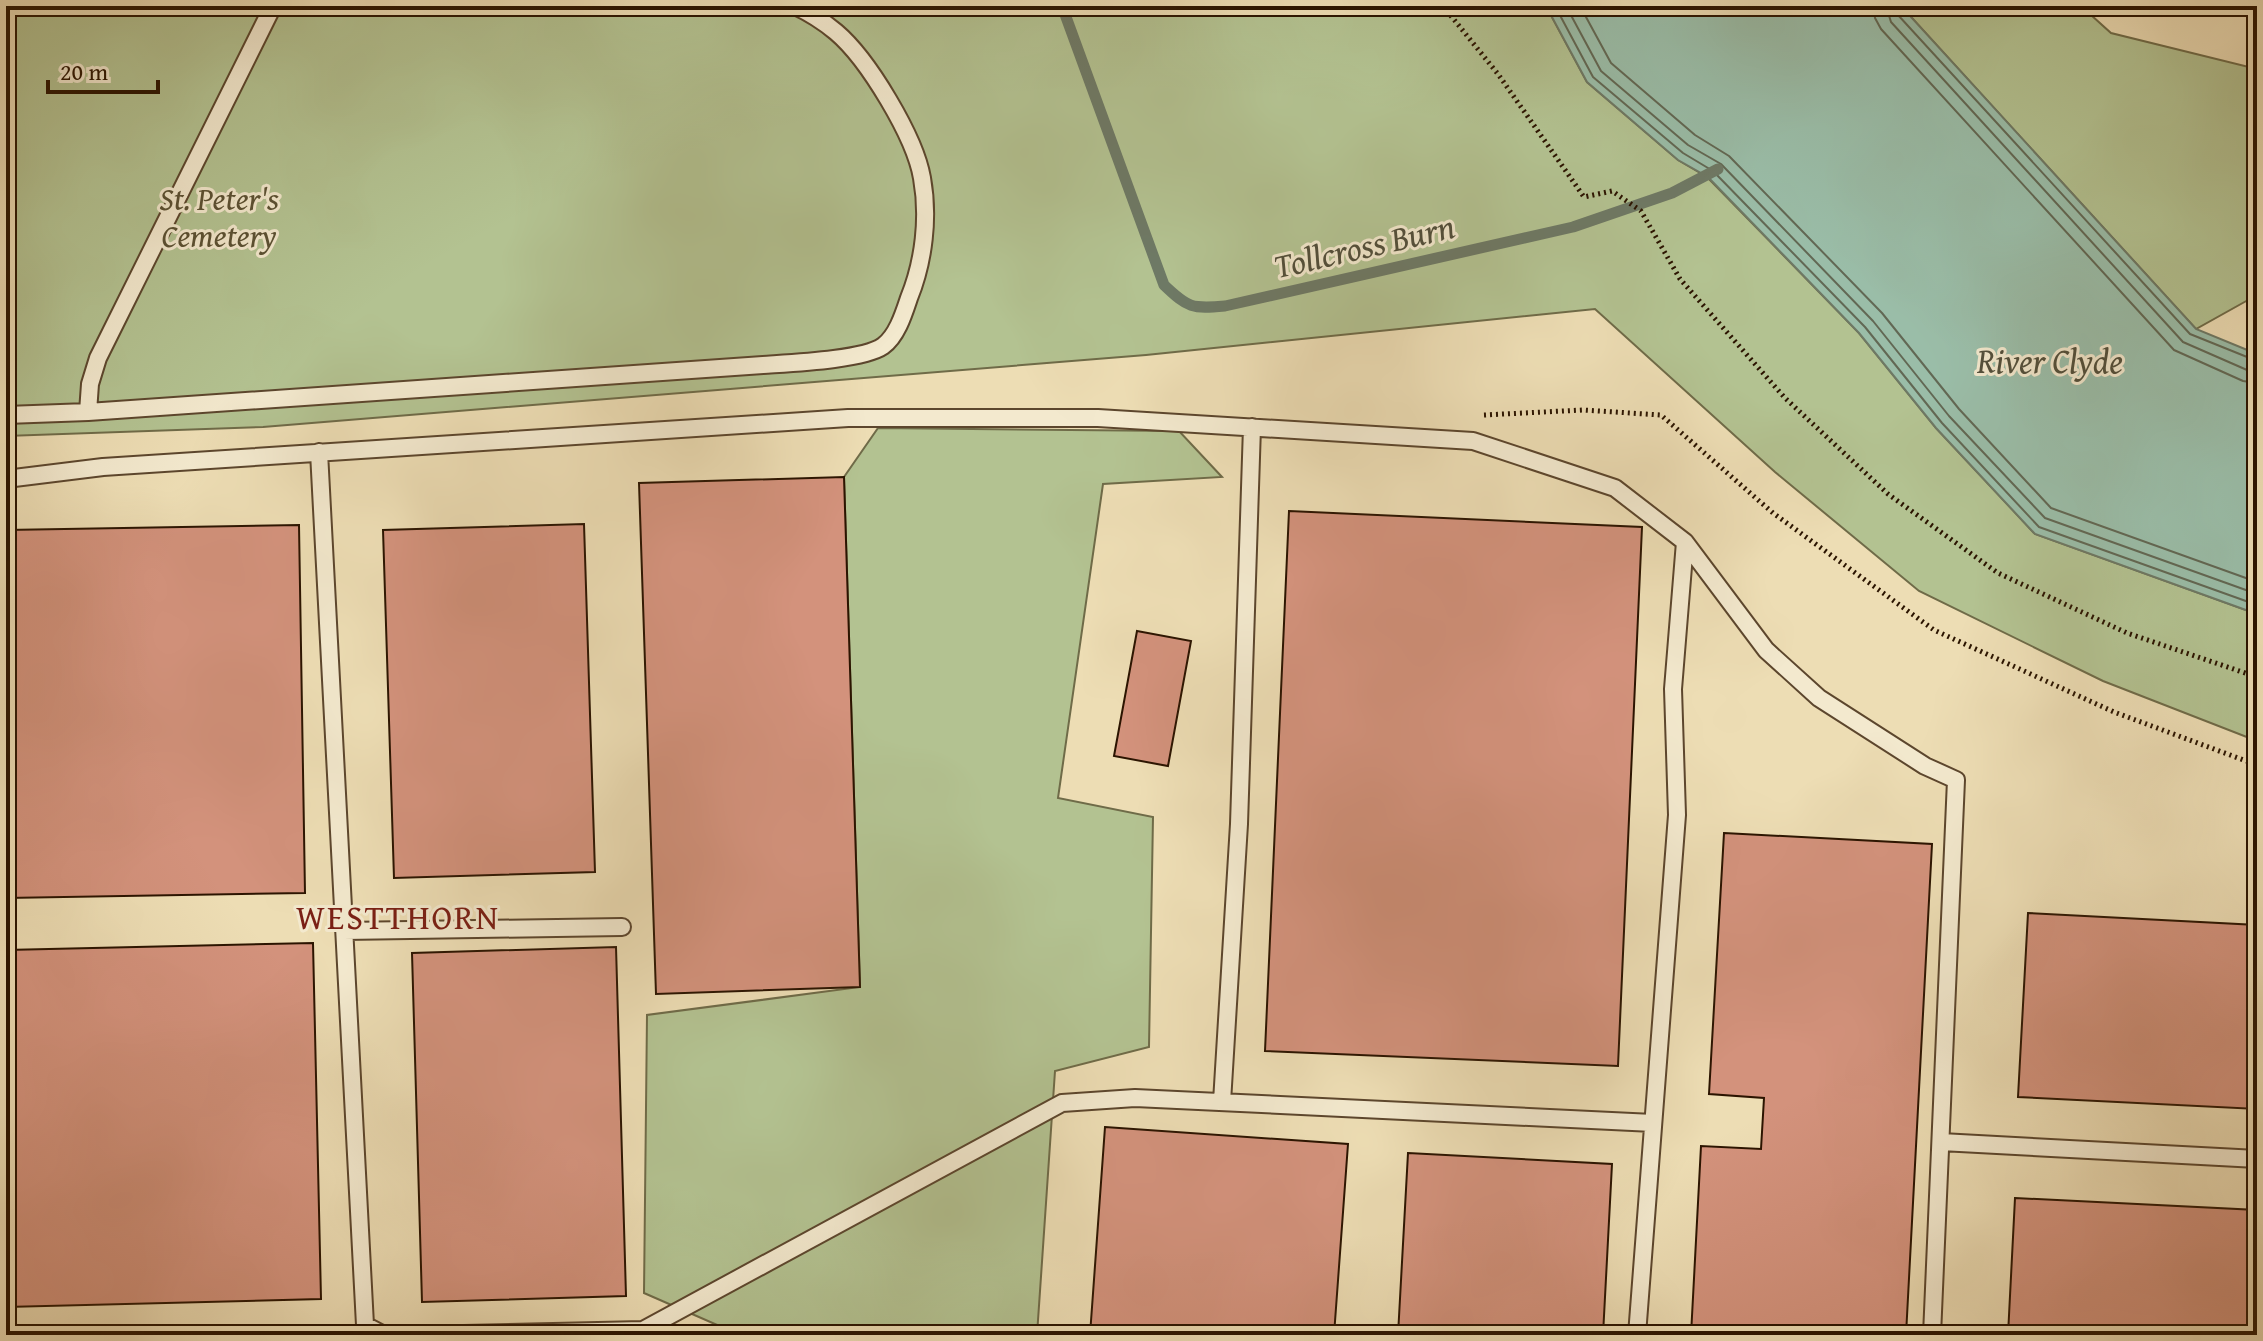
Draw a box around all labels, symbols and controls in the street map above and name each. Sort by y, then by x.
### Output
scale bar [48,44,158,94]
text: 20 m [60,54,108,89]
park label: St. Peter's Cemetery [159,175,279,259]
water label: Tollcross Burn [1269,201,1459,290]
water label: River Clyde [1976,336,2123,385]
district label: WESTTHORN [296,892,500,941]

